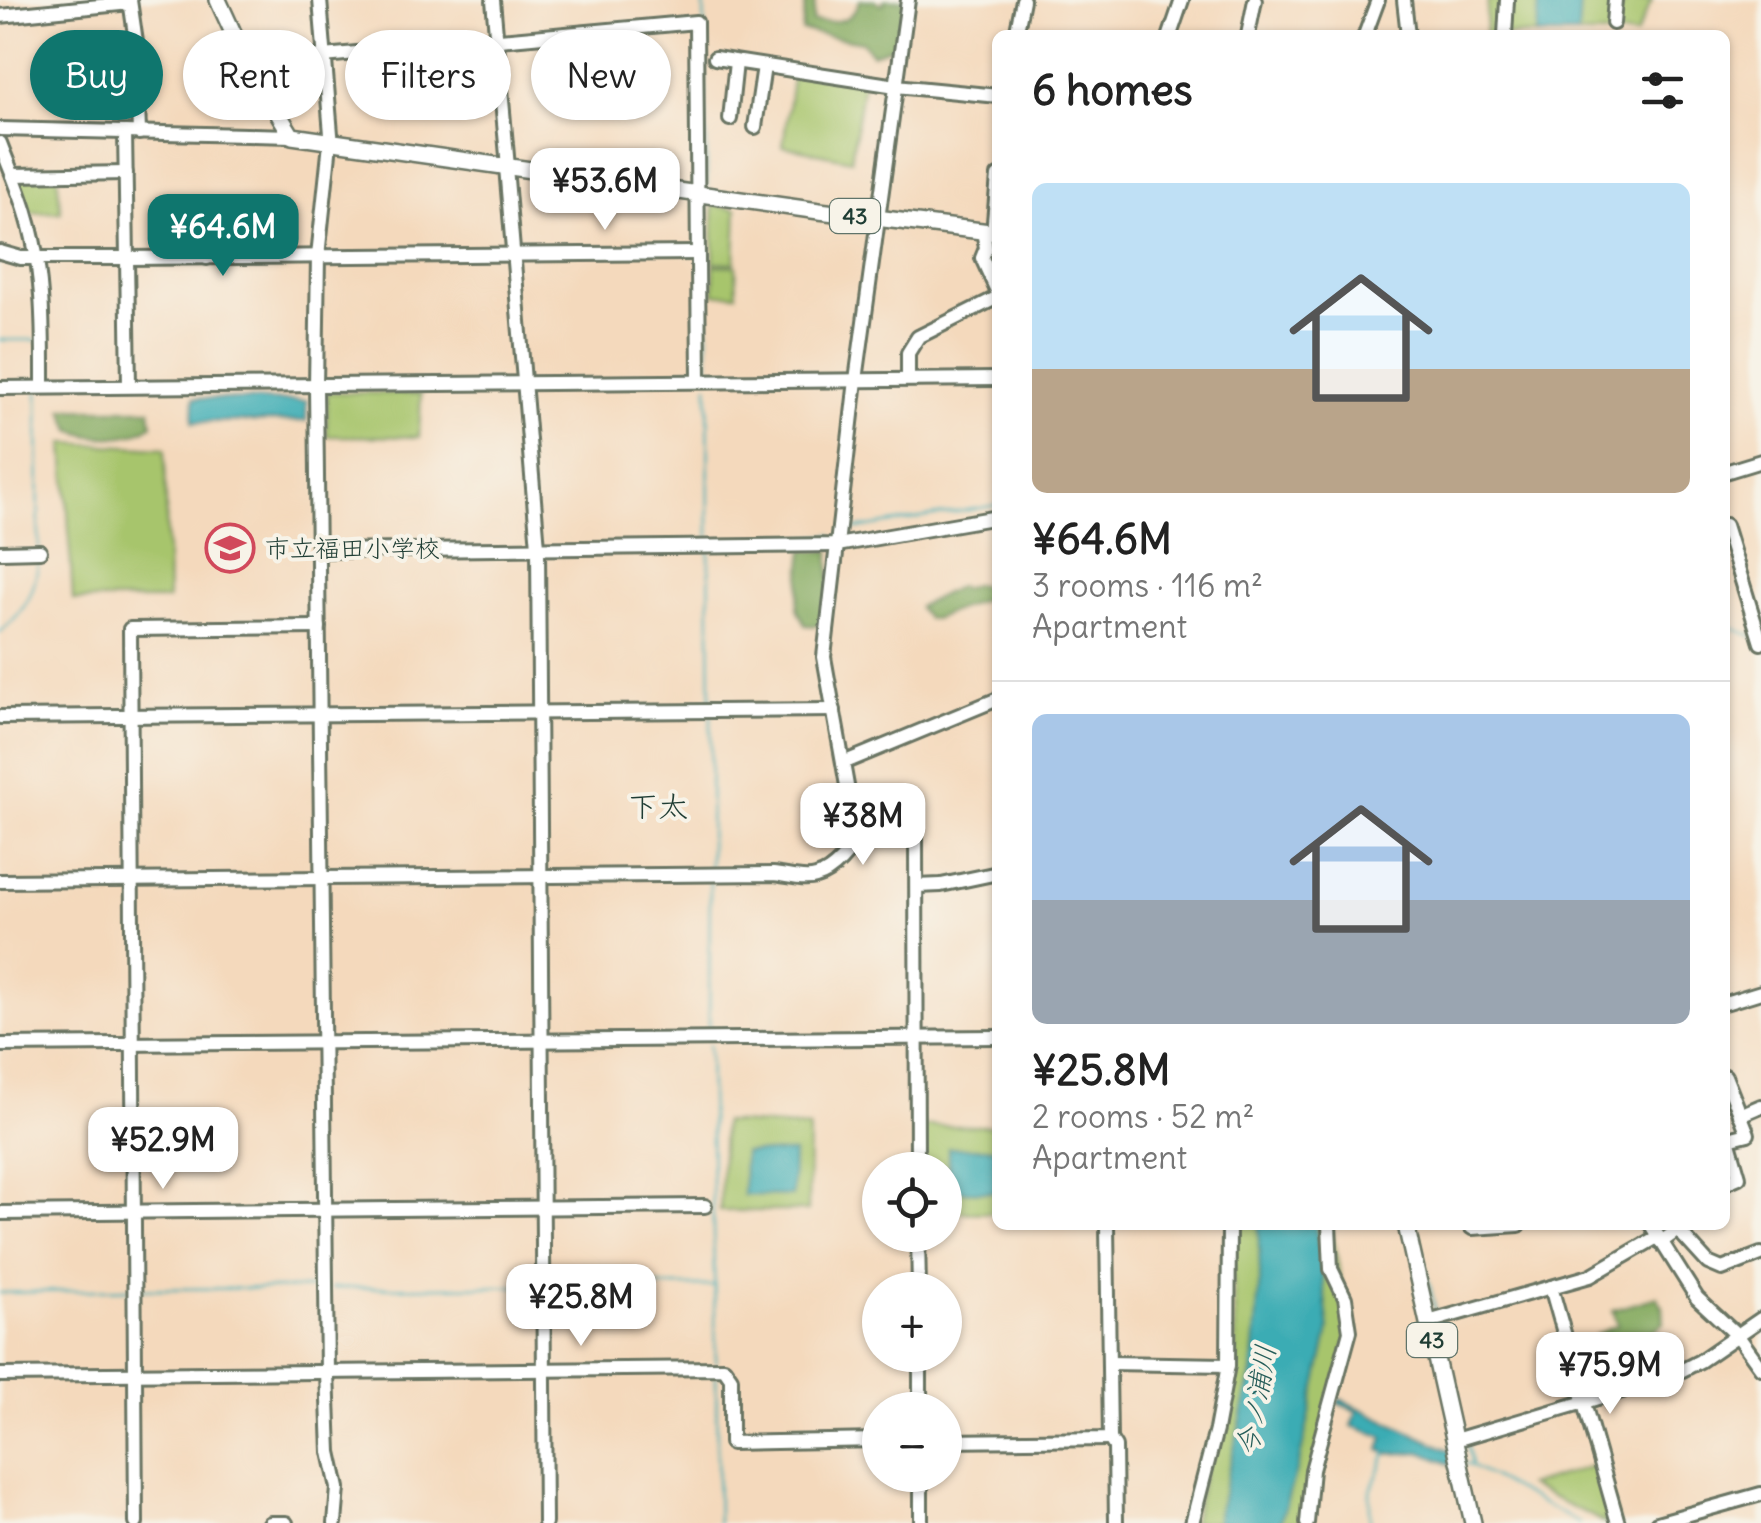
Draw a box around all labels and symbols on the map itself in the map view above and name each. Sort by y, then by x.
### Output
pin: ¥53.6M [524,148,686,233]
pin: ¥64.6M [142,194,304,279]
road number: 43 [830,199,880,233]
school or university icon: 市立福田小学校 [204,522,256,574]
place label: 市立福田小学校 [265,532,440,564]
pin: ¥38M [804,783,922,868]
district label: 下太 [628,787,688,825]
pin: ¥52.9M [82,1107,244,1192]
pin: ¥25.8M [500,1264,662,1349]
road number: 43 [1407,1323,1457,1357]
pin: ¥75.9M [1529,1332,1691,1417]
water label: 今ノ浦川 [1229,1342,1283,1458]

